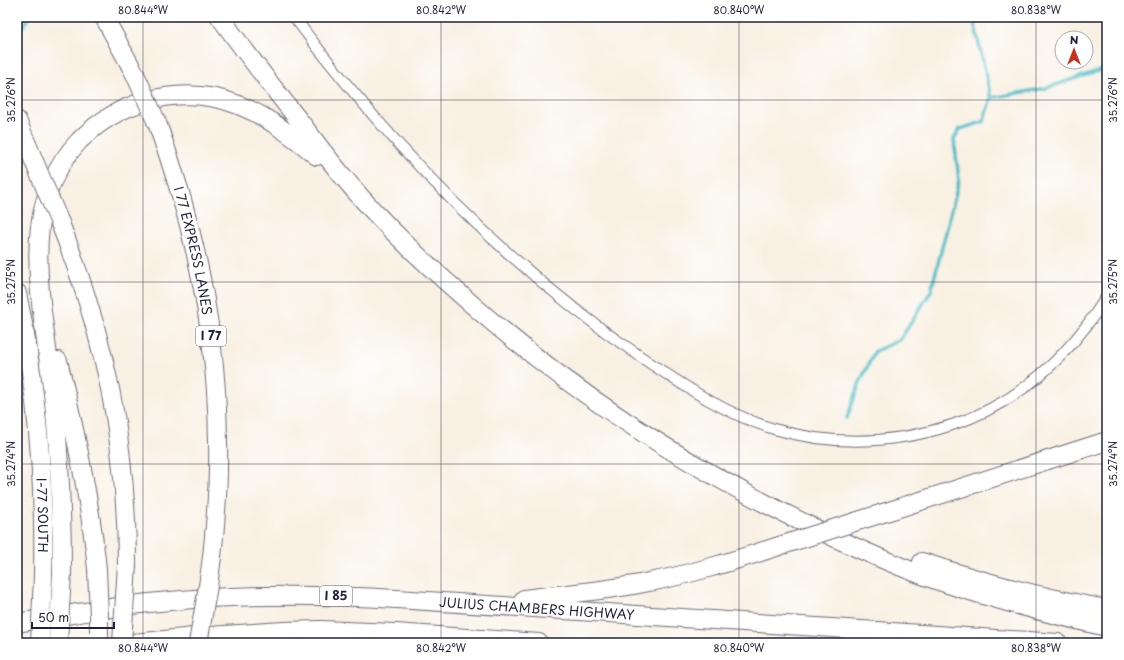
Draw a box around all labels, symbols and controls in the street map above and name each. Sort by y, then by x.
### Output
text: 80.844°W [118,2,169,17]
text: 80.842°W [416,2,467,17]
text: 80.840°W [714,2,765,17]
text: 80.838°W [1011,2,1062,17]
north arrow [1054,30,1094,70]
text: N [1070,31,1079,48]
text: 35.276°N [3,77,18,123]
text: 35.276°N [1105,77,1120,123]
street label: I 77 EXPRESS LANES [170,184,217,316]
text: 35.275°N [3,259,18,305]
text: 35.275°N [1105,259,1120,305]
road number: I 77 [196,326,226,346]
text: 35.274°N [3,441,18,487]
text: 35.274°N [1105,441,1120,487]
street label: I-77 SOUTH [32,477,53,553]
road number: I 85 [320,586,352,606]
street label: JULIUS CHAMBERS HIGHWAY [439,592,636,624]
scale bar [32,604,114,630]
text: 50 m [38,608,69,626]
text: 80.844°W [118,640,169,655]
text: 80.842°W [416,640,467,655]
text: 80.840°W [714,640,765,655]
text: 80.838°W [1011,640,1062,655]

